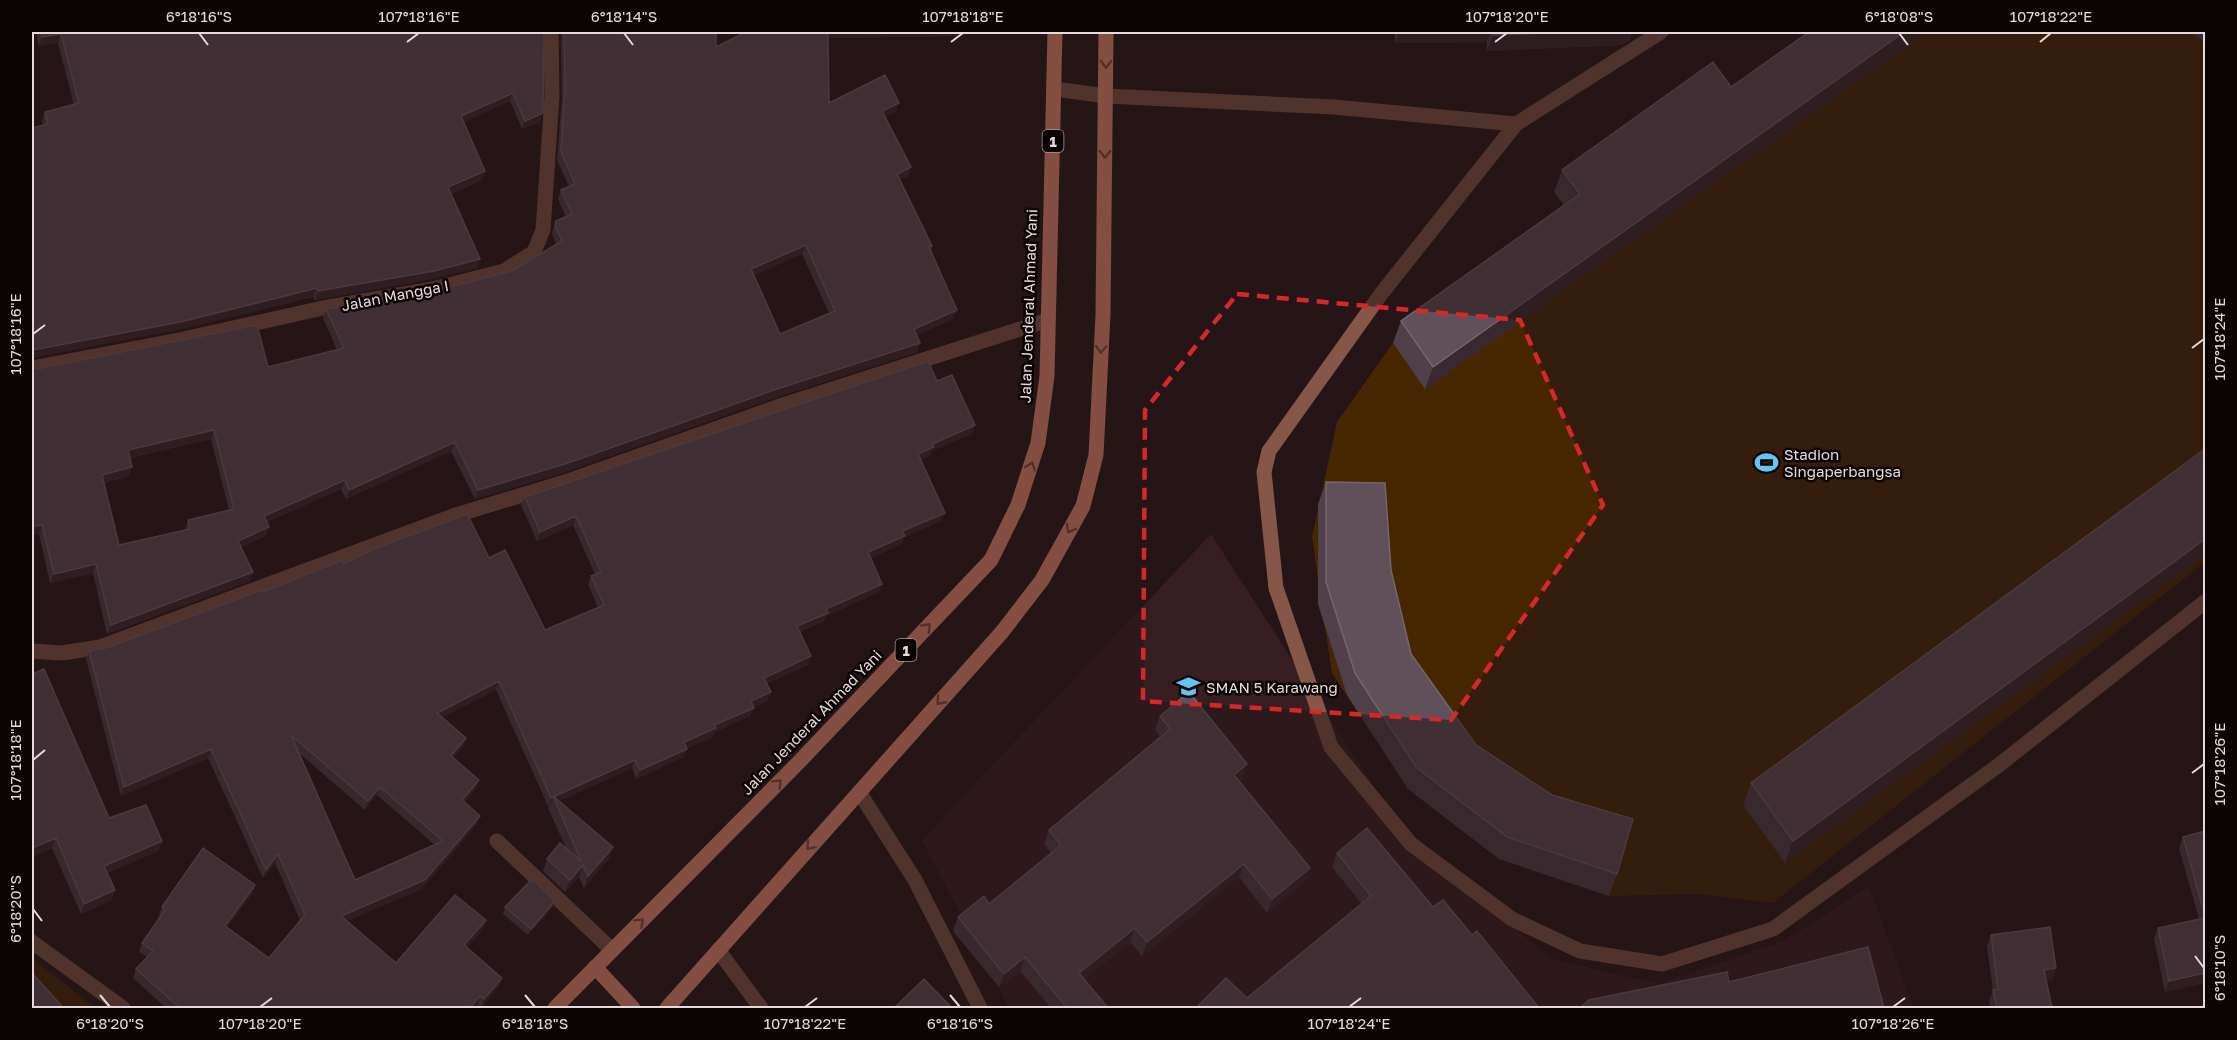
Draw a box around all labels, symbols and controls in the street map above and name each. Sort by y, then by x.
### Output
text: 6°18'16"S [166,7,232,25]
text: 107°18'16"E [378,7,460,25]
text: 6°18'14"S [591,7,657,25]
text: 107°18'18"E [922,7,1004,25]
text: 107°18'20"E [1465,7,1549,25]
text: 6°18'08"S [1865,7,1933,25]
text: 107°18'22"E [2010,7,2092,25]
one-way arrow [1100,59,1112,68]
road number: 1 [1042,130,1064,152]
one-way arrow [1098,150,1111,159]
street label: Jalan Jenderal Ahmad Yani [1016,209,1040,403]
street label: Jalan Mangga I [340,276,450,314]
text: 107°18'16"E [6,293,24,375]
text: 107°18'24"E [2210,298,2228,380]
one-way arrow [1095,345,1108,354]
place label: Stadion Singaperbangsa [1784,445,1901,480]
sports icon: Stadion Singaperbangsa [1753,450,1779,476]
one-way arrow [1024,461,1036,472]
one-way arrow [1066,523,1077,534]
one-way arrow [920,624,931,634]
road number: 1 [896,639,916,661]
street label: Jalan Jenderal Ahmad Yani [737,646,885,798]
school or university icon: SMAN 5 Karawang [1175,674,1201,700]
place label: SMAN 5 Karawang [1206,678,1338,696]
one-way arrow [936,694,947,704]
text: 107°18'18"E [6,719,24,801]
text: 107°18'26"E [2210,723,2228,805]
one-way arrow [771,780,782,790]
one-way arrow [807,839,818,850]
text: 6°18'20"S [6,875,24,943]
one-way arrow [633,918,644,929]
text: 6°18'10"S [2210,935,2228,1001]
text: 6°18'20"S [76,1014,144,1032]
text: 107°18'20"E [218,1014,302,1032]
text: 6°18'18"S [502,1014,568,1032]
text: 107°18'22"E [764,1014,846,1032]
text: 6°18'16"S [927,1014,993,1032]
text: 107°18'24"E [1308,1014,1390,1032]
text: 107°18'26"E [1852,1014,1934,1032]

